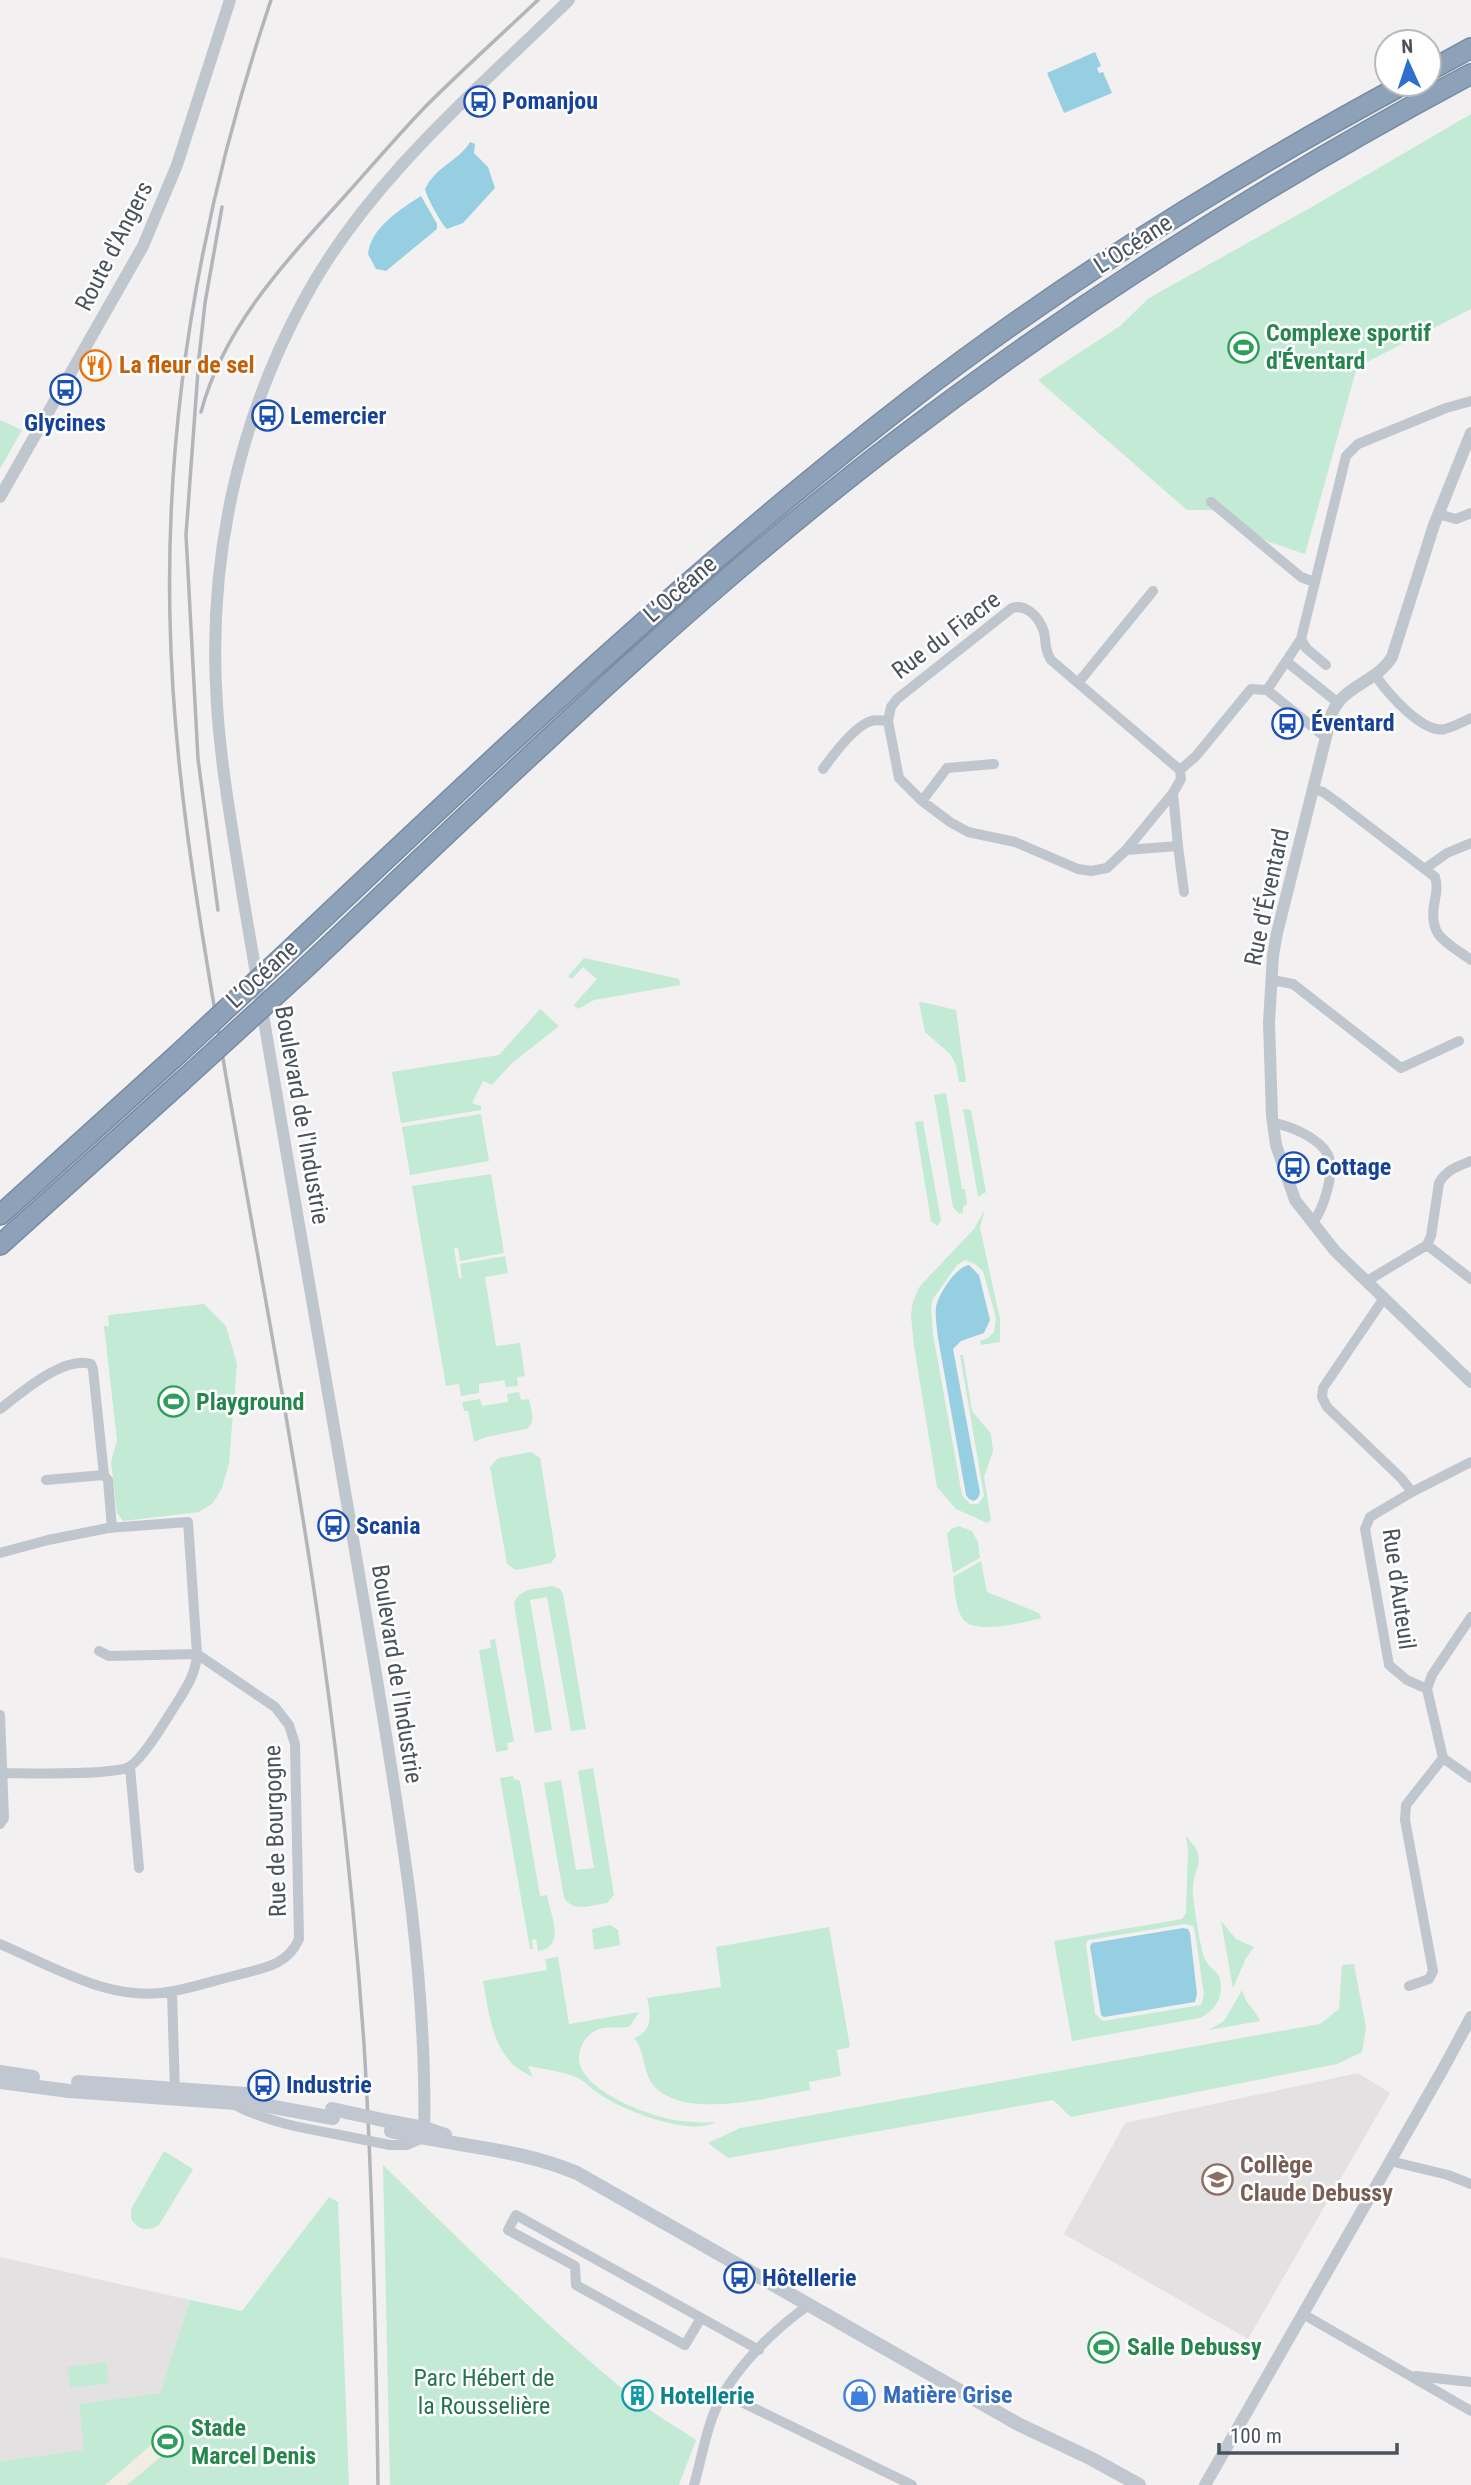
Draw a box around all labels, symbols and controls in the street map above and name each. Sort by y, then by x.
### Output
north arrow [1373,28,1443,98]
text: N [1401,35,1414,58]
bus stop icon: Pomanjou [462,84,496,118]
place label: Pomanjou [502,87,598,115]
street label: Route d'Angers [69,176,159,316]
street label: L’Océane [1089,209,1177,279]
place label: Complexe sportif d'Éventard [1266,319,1431,375]
sports icon: Complexe sportif d'Éventard [1226,330,1260,364]
restaurant icon: La fleur de sel [79,348,113,382]
place label: La fleur de sel [119,351,255,379]
bus stop icon: Glycines [48,372,82,406]
bus stop icon: Lemercier [250,399,284,433]
place label: Lemercier [290,402,387,430]
place label: Glycines [24,409,106,437]
street label: L’Océane [638,550,722,628]
street label: Rue du Fiacre [886,585,1006,685]
bus stop icon: Éventard [1271,706,1305,740]
place label: Éventard [1311,709,1395,737]
street label: Rue d'Éventard [1239,826,1295,968]
street label: L’Océane [221,934,303,1014]
street label: Boulevard de l'Industrie [269,1004,335,1226]
bus stop icon: Cottage [1276,1150,1310,1184]
place label: Cottage [1316,1153,1391,1181]
sports icon: Playground [156,1385,190,1419]
place label: Playground [196,1388,304,1416]
bus stop icon: Scania [316,1509,350,1543]
place label: Scania [356,1512,420,1540]
street label: Rue d'Auteuil [1377,1527,1421,1651]
street label: Boulevard de l'Industrie [366,1563,428,1785]
street label: Rue de Bourgogne [258,1744,292,1918]
bus stop icon: Industrie [246,2068,280,2102]
place label: Industrie [286,2071,372,2099]
place label: Collège Claude Debussy [1240,2151,1393,2207]
school or university icon: Collège Claude Debussy [1200,2162,1234,2196]
bus stop icon: Hôtellerie [722,2261,756,2295]
place label: Hôtellerie [762,2264,857,2292]
sports icon: Salle Debussy [1087,2330,1121,2364]
place label: Salle Debussy [1127,2333,1262,2361]
park label: Parc Hébert de la Rousselière [413,2364,555,2420]
shop icon: Matière Grise [843,2378,877,2412]
building icon: Hotellerie [620,2379,654,2413]
place label: Matière Grise [883,2381,1013,2409]
place label: Hotellerie [660,2382,755,2410]
scale bar [1219,2412,1398,2456]
place label: Stade Marcel Denis [191,2414,316,2470]
text: 100 m [1230,2424,1282,2448]
sports icon: Stade Marcel Denis [151,2425,185,2459]

